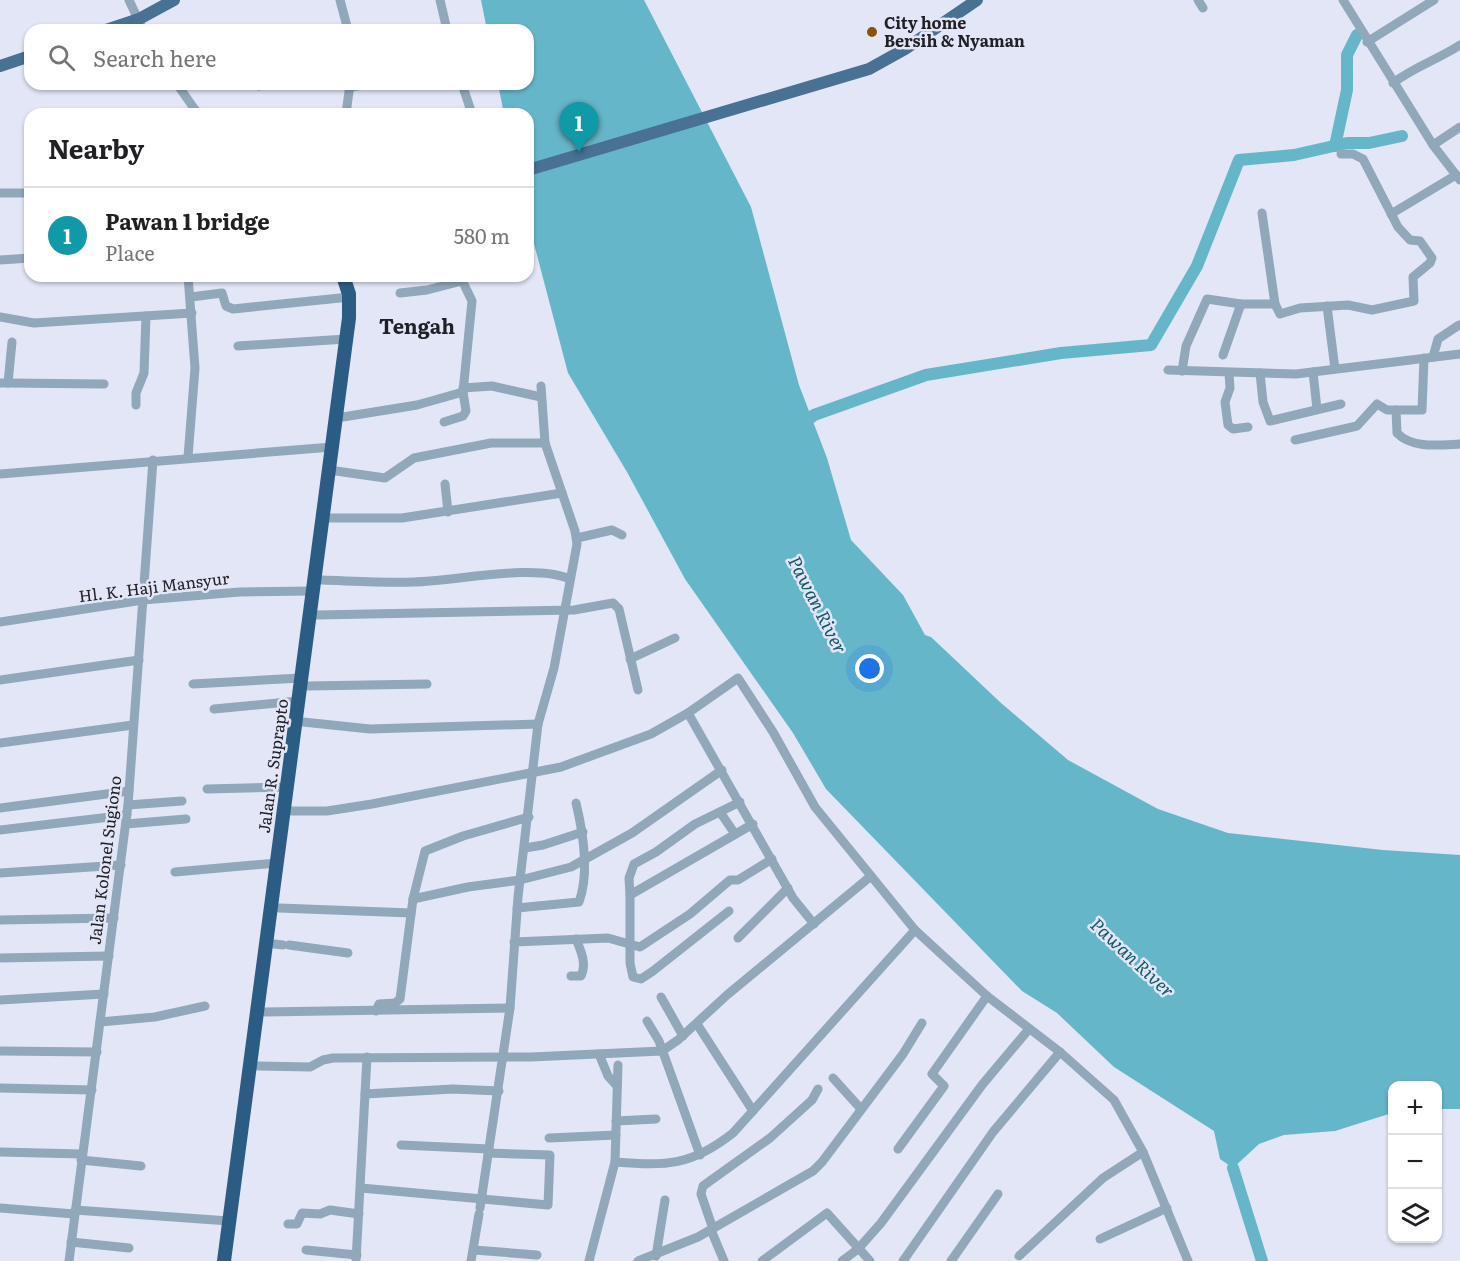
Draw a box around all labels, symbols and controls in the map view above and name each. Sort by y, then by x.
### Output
place label: City home Bersih & Nyaman [884,10,1025,52]
search box [24,24,534,90]
marker: City home Bersih & Nyaman [865,25,879,39]
icon: search [45,41,78,74]
text: Search here [93,41,216,74]
pin: 1 [560,102,598,152]
text: Nearby [48,128,144,167]
text: Pawan 1 bridge [105,204,270,237]
text: 1 [63,220,72,250]
text: 580 m [454,220,510,250]
text: Place [105,237,155,267]
district label: Tengah [379,310,455,340]
water label: Pawan River [782,551,854,658]
street label: Hl. K. Haji Mansyur [77,565,231,607]
your location [855,654,884,683]
street label: Jalan R. Suprapto [251,697,293,835]
street label: Jalan Kolonel Sugiono [82,774,126,946]
water label: Pawan River [1085,911,1181,1003]
map controls [1388,1081,1442,1243]
button: + [1388,1081,1442,1135]
button: − [1388,1135,1442,1189]
button: layers [1388,1189,1442,1243]

